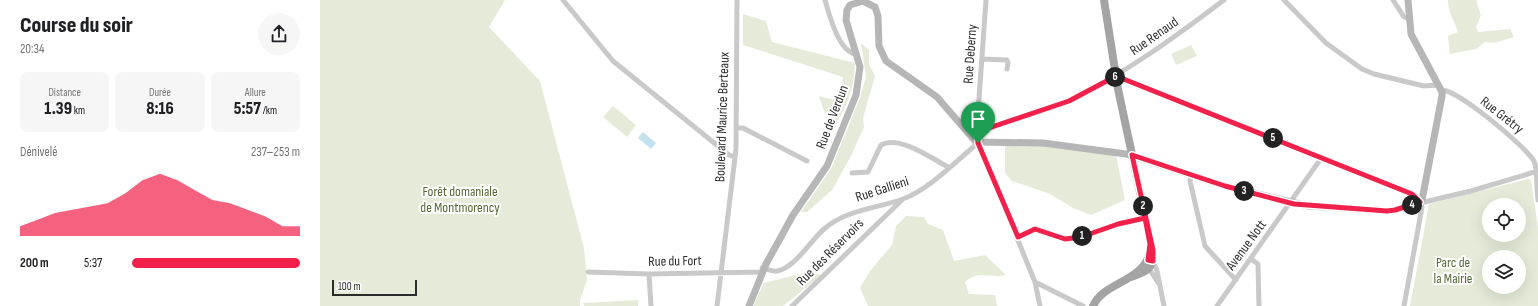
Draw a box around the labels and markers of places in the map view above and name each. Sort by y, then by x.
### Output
pin: 6 [1105,67,1125,87]
pin [961,102,995,143]
pin: 5 [1263,128,1283,148]
pin: 3 [1234,181,1254,201]
pin: 4 [1402,195,1422,215]
pin: 2 [1133,196,1153,216]
pin: 1 [1072,226,1092,246]

